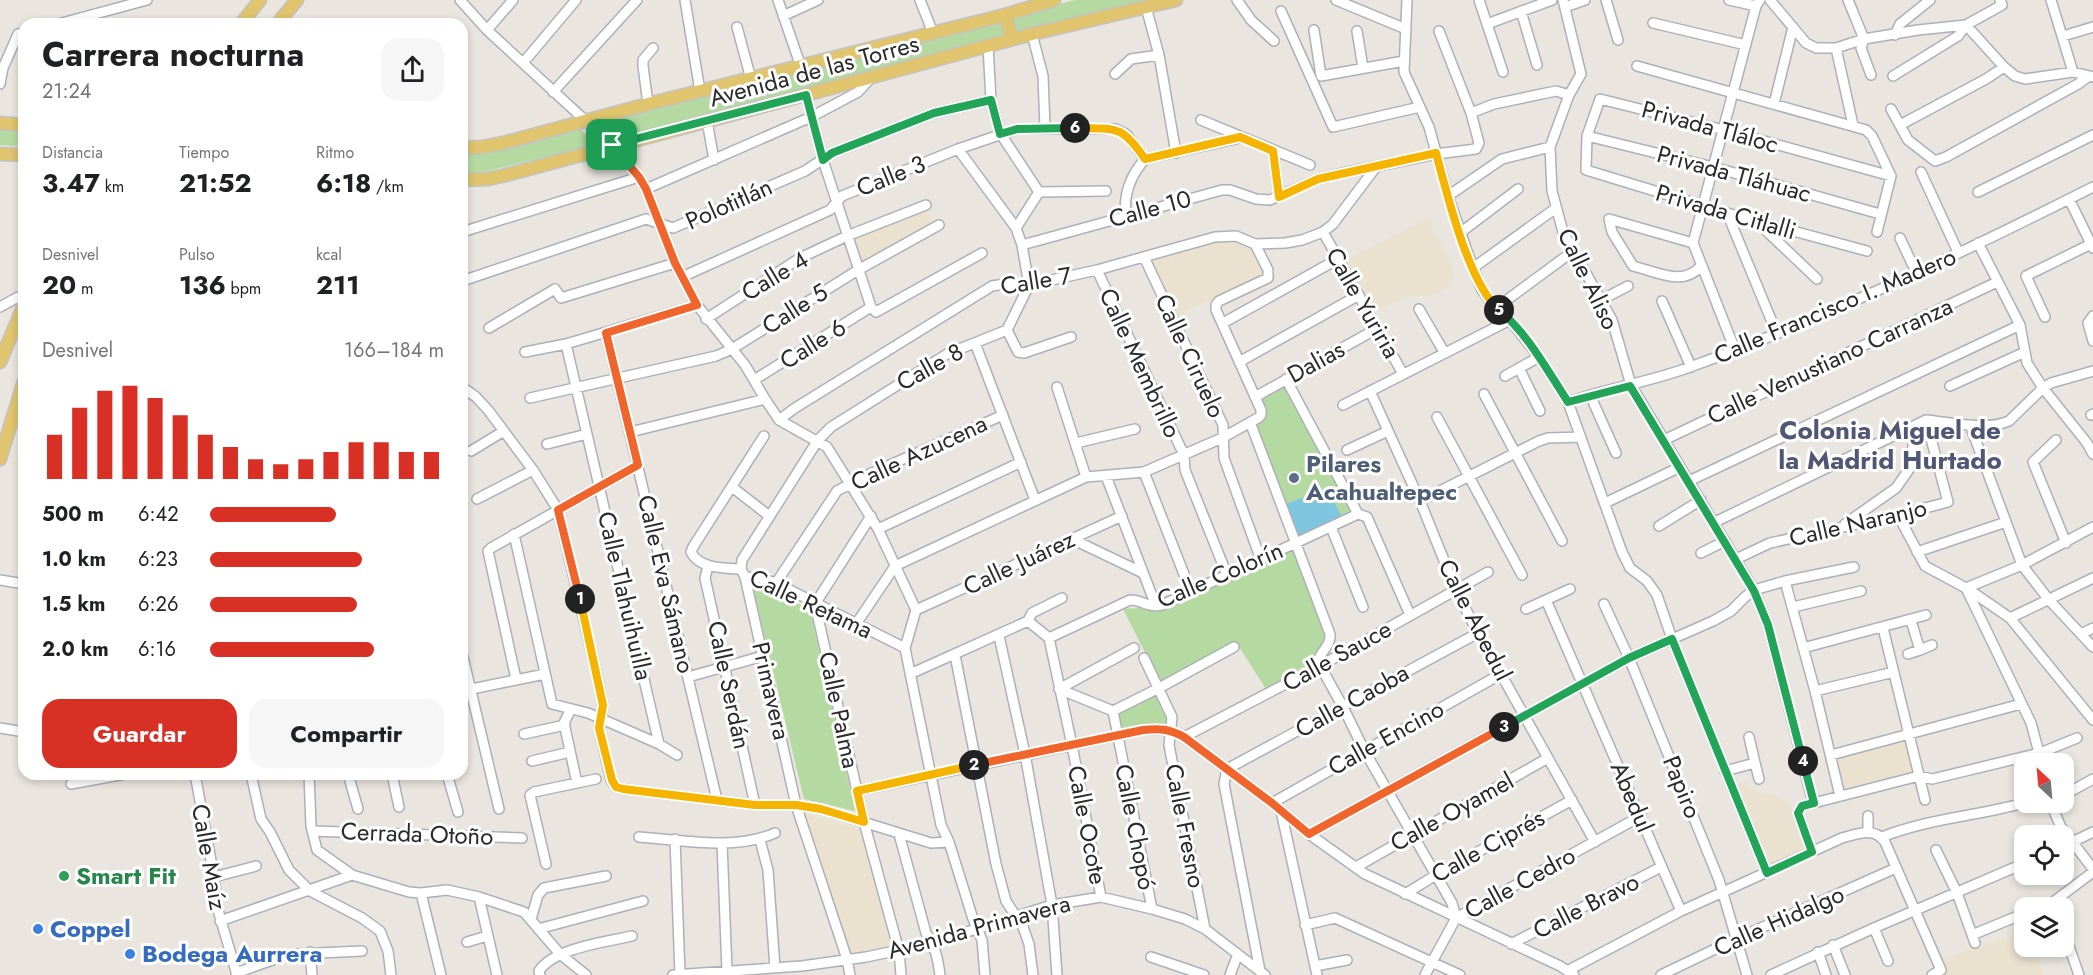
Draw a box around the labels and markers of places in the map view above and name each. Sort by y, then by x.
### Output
pin: 6 [1060,113,1090,143]
pin [586,119,637,170]
pin: 5 [1484,295,1514,325]
place label: Pilares Acahualtepec [1305,446,1457,509]
marker: Pilares Acahualtepec [1287,471,1301,485]
pin: 1 [565,584,595,614]
pin: 3 [1489,712,1519,742]
pin: 4 [1788,746,1818,776]
pin: 2 [959,750,989,780]
place label: Smart Fit [76,858,176,893]
marker: Smart Fit [57,869,71,883]
place label: Coppel [50,911,131,946]
marker: Coppel [31,922,45,936]
place label: Bodega Aurrera [142,936,322,971]
marker: Bodega Aurrera [123,947,137,961]

